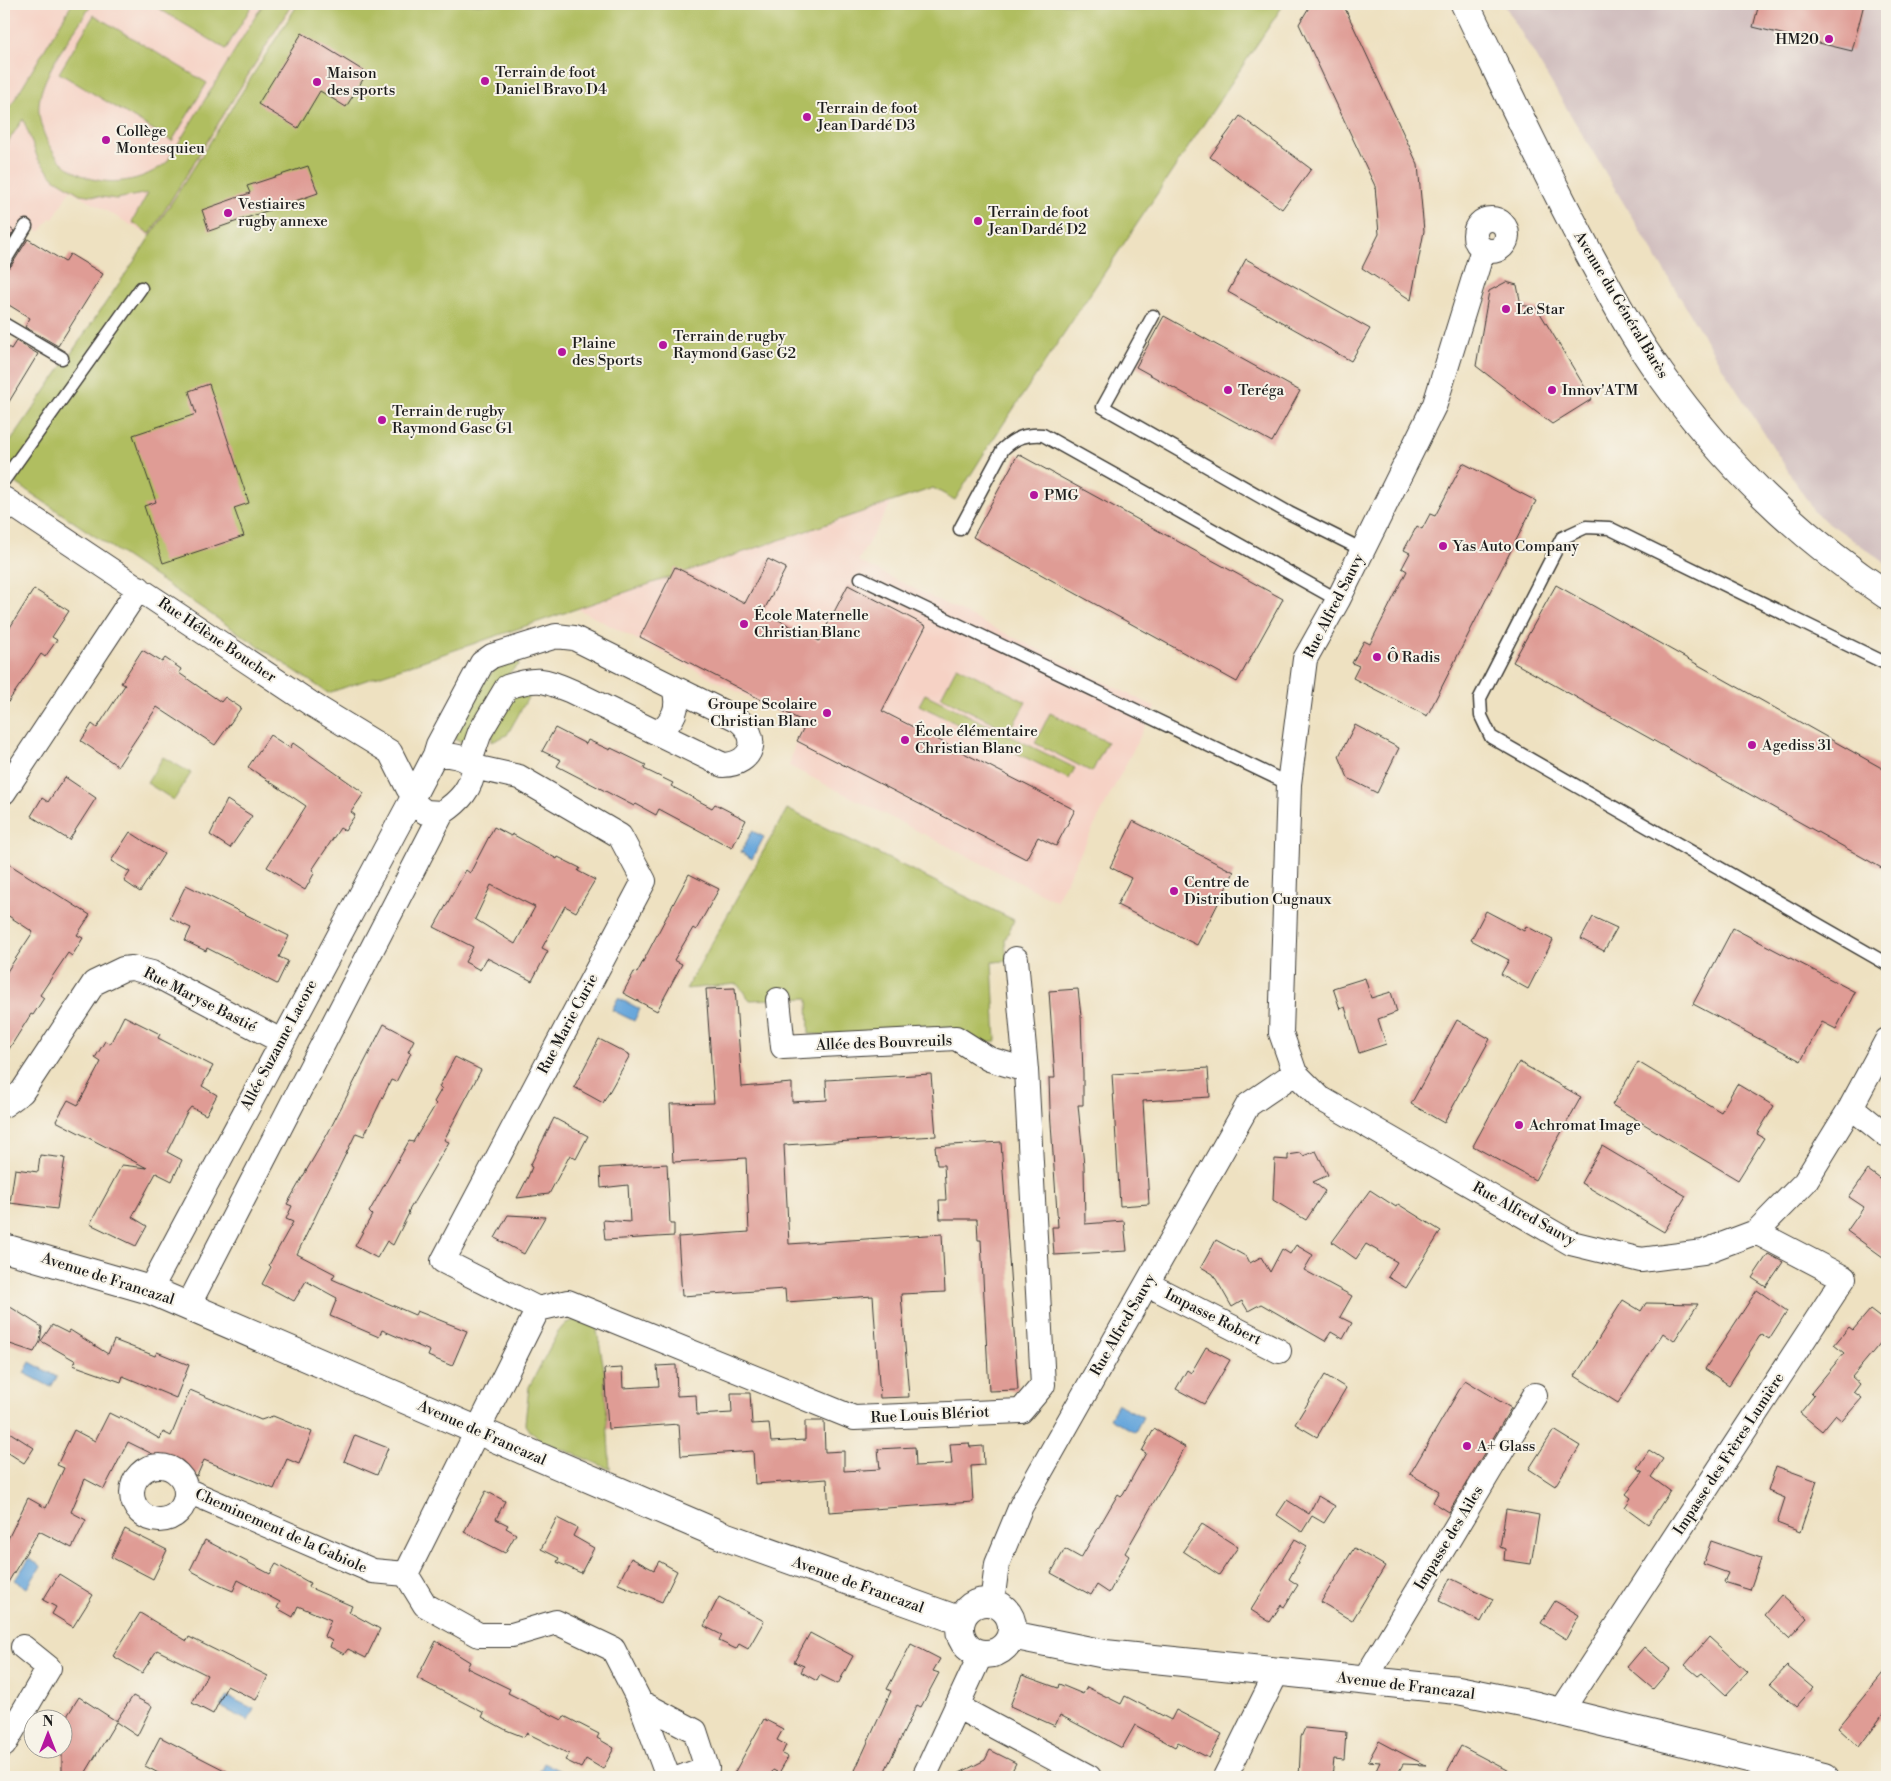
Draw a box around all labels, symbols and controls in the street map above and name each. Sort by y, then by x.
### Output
place label: HM20 [1775,30,1819,49]
marker: HM20 [1823,33,1835,45]
place label: Terrain de foot Daniel Bravo D4 [495,63,607,99]
place label: Maison des sports [327,64,395,100]
marker: Terrain de foot Daniel Bravo D4 [479,75,491,87]
marker: Maison des sports [311,76,323,88]
place label: Terrain de foot Jean Dardé D3 [816,99,919,135]
marker: Terrain de foot Jean Dardé D3 [801,111,813,123]
place label: Collège Montesquieu [116,122,205,158]
marker: Collège Montesquieu [100,134,112,146]
place label: Vestiaires rugby annexe [237,195,328,231]
place label: Terrain de foot Jean Dardé D2 [987,203,1090,239]
marker: Vestiaires rugby annexe [222,207,234,219]
marker: Terrain de foot Jean Dardé D2 [972,215,984,227]
street label: Avenue du Général Barès [1569,227,1672,382]
place label: Le Star [1516,300,1565,319]
marker: Le Star [1500,303,1512,315]
place label: Terrain de rugby Raymond Gasc G2 [673,327,796,363]
place label: Plaine des Sports [572,334,642,370]
marker: Terrain de rugby Raymond Gasc G2 [657,339,669,351]
marker: Plaine des Sports [556,346,568,358]
place label: Teréga [1238,381,1284,400]
place label: Innov'ATM [1562,381,1639,400]
marker: Teréga [1222,384,1234,396]
marker: Innov'ATM [1546,384,1558,396]
place label: Terrain de rugby Raymond Gasc G1 [392,402,514,438]
marker: Terrain de rugby Raymond Gasc G1 [376,414,388,426]
place label: PMG [1044,486,1079,505]
marker: PMG [1028,489,1040,501]
place label: Yas Auto Company [1452,537,1580,556]
marker: Yas Auto Company [1437,540,1449,552]
street label: Rue Alfred Sauvy [1299,550,1369,661]
street label: Rue Hélène Boucher [154,593,280,687]
place label: École Maternelle Christian Blanc [754,605,869,642]
marker: École Maternelle Christian Blanc [738,618,750,630]
place label: Ô Radis [1387,647,1440,667]
marker: Ô Radis [1371,651,1383,663]
place label: Groupe Scolaire Christian Blanc [708,695,817,731]
marker: Groupe Scolaire Christian Blanc [821,707,833,719]
place label: École élémentaire Christian Blanc [915,721,1038,758]
marker: École élémentaire Christian Blanc [899,734,911,746]
place label: Agediss 31 [1761,736,1832,755]
marker: Agediss 31 [1746,739,1758,751]
place label: Centre de Distribution Cugnaux [1184,873,1332,909]
marker: Centre de Distribution Cugnaux [1168,885,1180,897]
street label: Rue Maryse Bastié [140,963,260,1037]
street label: Rue Marie Curie [534,971,602,1077]
street label: Allée Suzanne Lacore [236,976,322,1115]
street label: Allée des Bouvreuils [814,1031,953,1055]
place label: Achromat Image [1528,1116,1641,1135]
marker: Achromat Image [1513,1119,1525,1131]
street label: Rue Alfred Sauvy [1469,1178,1579,1250]
street label: Avenue de Francazal [38,1248,177,1310]
street label: Rue Alfred Sauvy [1086,1270,1160,1379]
street label: Impasse Robert [1162,1285,1265,1350]
street label: Impasse des Frères Lumière [1669,1369,1789,1539]
street label: Avenue de Francazal [414,1396,550,1470]
street label: Rue Louis Blériot [870,1402,991,1428]
place label: A+ Glass [1476,1437,1535,1456]
marker: A+ Glass [1461,1440,1473,1452]
street label: Impasse des Ailes [1410,1482,1488,1594]
street label: Cheminement de la Gabiole [192,1484,370,1578]
street label: Avenue de Francazal [789,1552,927,1618]
street label: Avenue de Francazal [1335,1668,1477,1704]
north arrow [22,1708,72,1758]
text: N [42,1713,54,1731]

